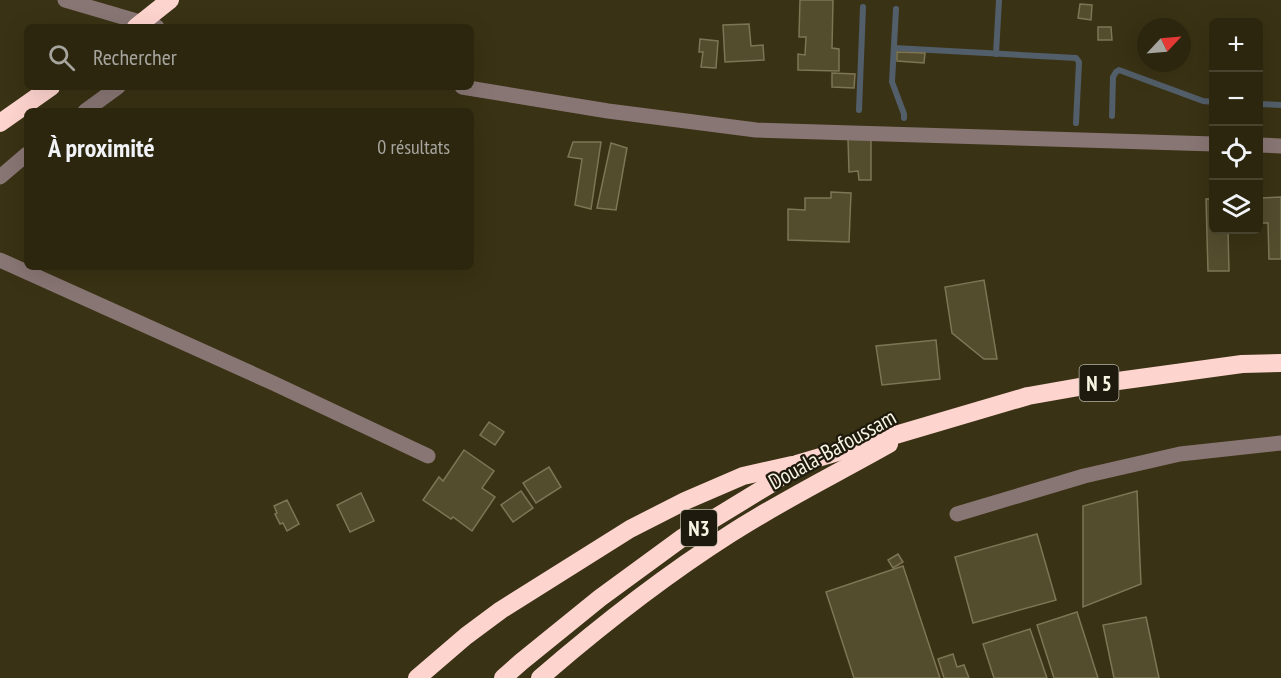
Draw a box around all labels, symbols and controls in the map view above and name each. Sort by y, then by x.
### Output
north arrow [1137,18,1191,72]
map controls [1209,18,1263,234]
button: + [1209,18,1263,72]
search box [24,24,474,90]
icon: search [45,41,78,74]
text: Rechercher [93,43,177,71]
button: − [1209,72,1263,126]
button: locate [1209,126,1263,180]
text: À proximité [48,131,155,164]
text: 0 résultats [377,134,450,160]
button: layers [1209,180,1263,234]
road number: N 5 [1080,365,1118,401]
street label: Douala-Bafoussam [763,402,901,496]
road number: N3 [681,510,717,546]

